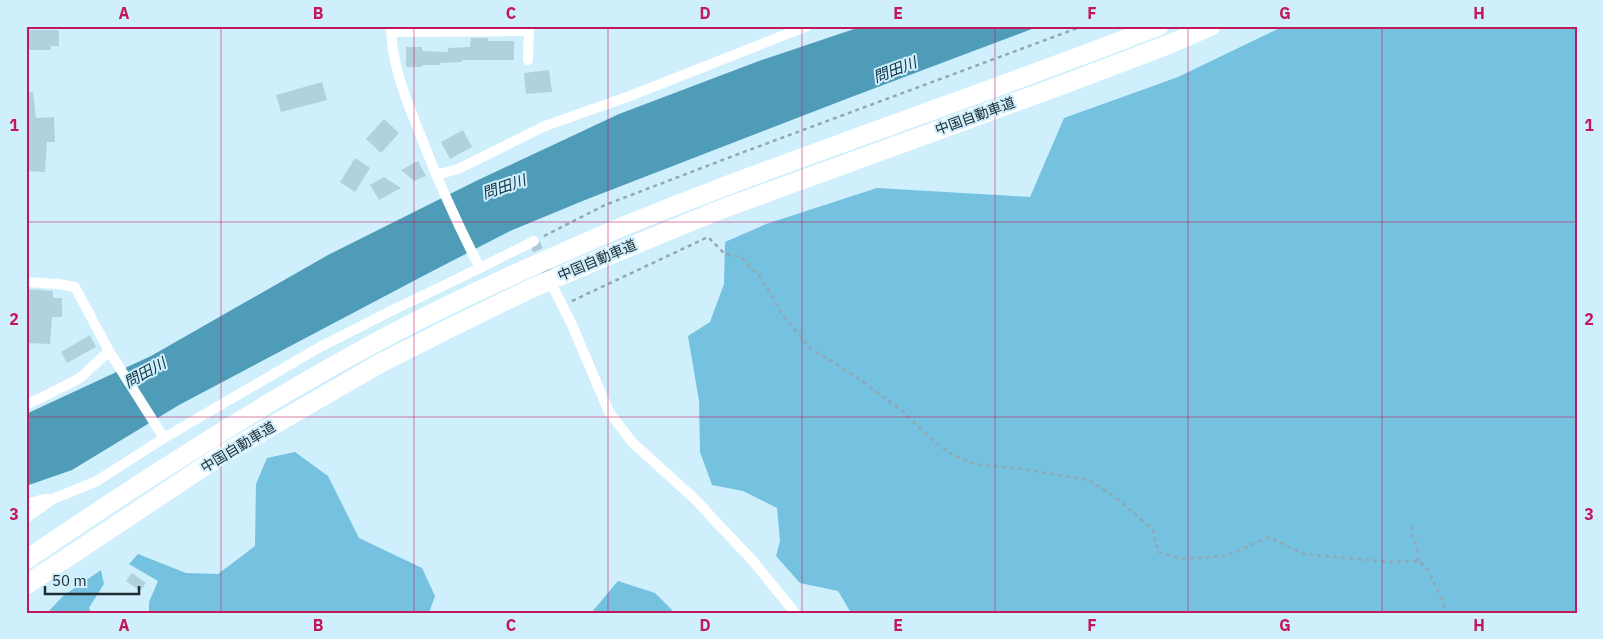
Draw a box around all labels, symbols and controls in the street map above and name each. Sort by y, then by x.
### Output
text: A [119,3,130,23]
text: B [313,3,324,23]
text: C [506,3,516,23]
text: D [699,3,711,23]
text: E [893,3,903,23]
text: F [1087,3,1097,23]
text: G [1279,3,1291,23]
text: H [1473,3,1485,23]
water label: 問田川 [870,52,921,86]
street label: 中国自動車道 [932,93,1018,139]
text: 1 [9,115,19,135]
text: 1 [1584,115,1594,135]
water label: 問田川 [479,170,530,203]
street label: 中国自動車道 [555,235,639,285]
text: 2 [9,309,19,329]
text: 2 [1584,309,1594,329]
water label: 問田川 [120,352,171,392]
street label: 中国自動車道 [197,418,279,476]
text: 3 [9,504,19,524]
text: 3 [1584,504,1594,524]
scale bar [45,564,139,596]
text: 50 m [52,571,87,590]
text: A [119,615,130,635]
text: B [313,615,324,635]
text: C [506,615,516,635]
text: D [699,615,711,635]
text: E [893,615,903,635]
text: F [1087,615,1097,635]
text: G [1279,615,1291,635]
text: H [1473,615,1485,635]

